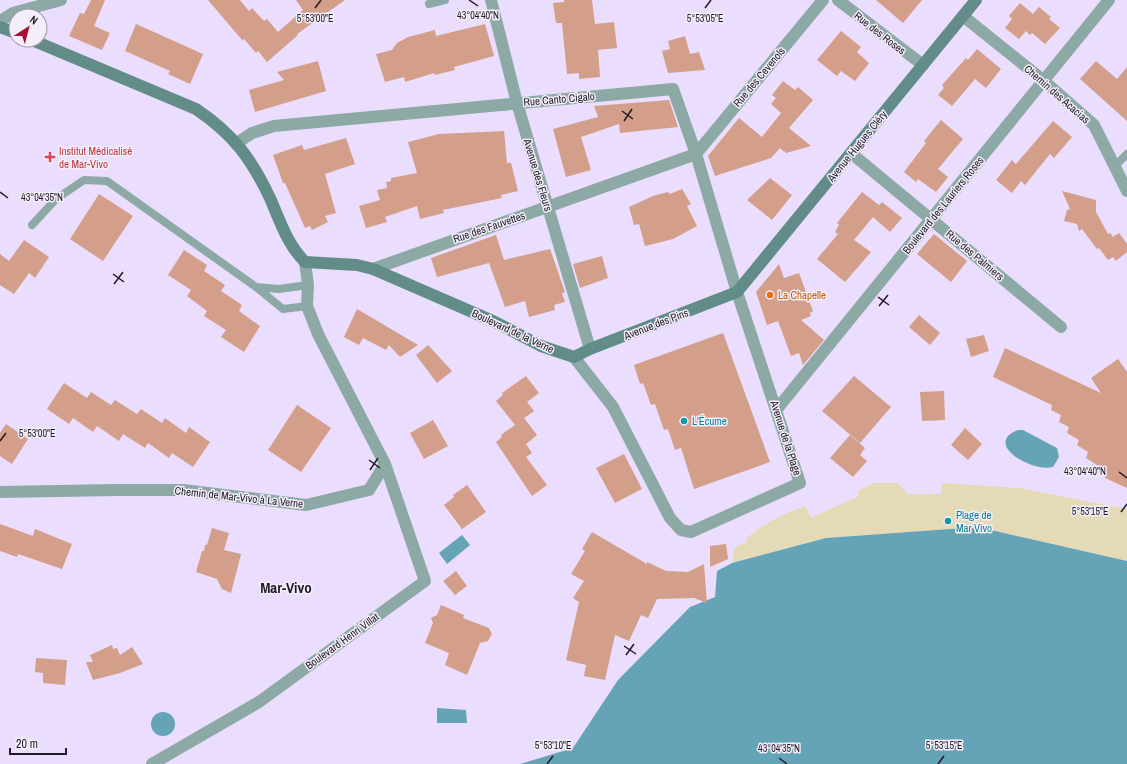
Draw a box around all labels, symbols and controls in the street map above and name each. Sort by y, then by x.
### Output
north arrow [8,8,48,48]
street label: Rue des Roses [851,8,909,58]
text: 43°04'40"N [457,9,499,22]
text: N [27,12,41,27]
text: 5°53'00"E [297,12,333,25]
text: 5°53'05"E [687,12,723,25]
street label: Rue des Cevenols [730,44,788,110]
street label: Chemin des Acacias [1021,62,1093,127]
street label: Rue Canto Cigalo [523,89,595,109]
street label: Avenue Hugues Cléry [823,107,890,185]
street label: Avenue des Fleurs [520,136,556,213]
place label: Institut Médicalisé de Mar-Vivo [59,144,132,171]
marker: Institut Médicalisé de Mar-Vivo [44,151,56,163]
street label: Boulevard des Lauriers Roses [899,153,987,257]
text: 43°04'35"N [21,191,63,204]
street label: Rue des Fauvettes [451,208,527,246]
street label: Rue des Palmiers [943,227,1007,284]
place label: La Chapelle [778,288,826,302]
marker: La Chapelle [765,290,775,300]
street label: Avenue des Pins [621,305,691,343]
street label: Boulevard de la Verne [470,306,556,356]
street label: Avenue de la Plage [767,398,805,477]
place label: L'Écume [692,414,727,428]
marker: L'Écume [679,416,689,426]
text: 5°53'00"E [19,427,55,440]
text: 43°04'40"N [1064,465,1106,478]
street label: Chemin de Mar-Vivo à La Verne [174,483,304,511]
text: 5°53'15"E [1072,505,1108,518]
place label: Plage de Mar Vivo [956,508,992,535]
marker: Plage de Mar Vivo [943,516,953,526]
district label: Mar-Vivo [260,577,312,598]
street label: Boulevard Henri Villat [302,609,382,672]
scale bar [10,730,66,756]
text: 20 m [16,736,38,752]
text: 5°53'10"E [535,739,571,752]
text: 5°53'15"E [926,739,962,752]
text: 43°04'35"N [758,742,800,755]

